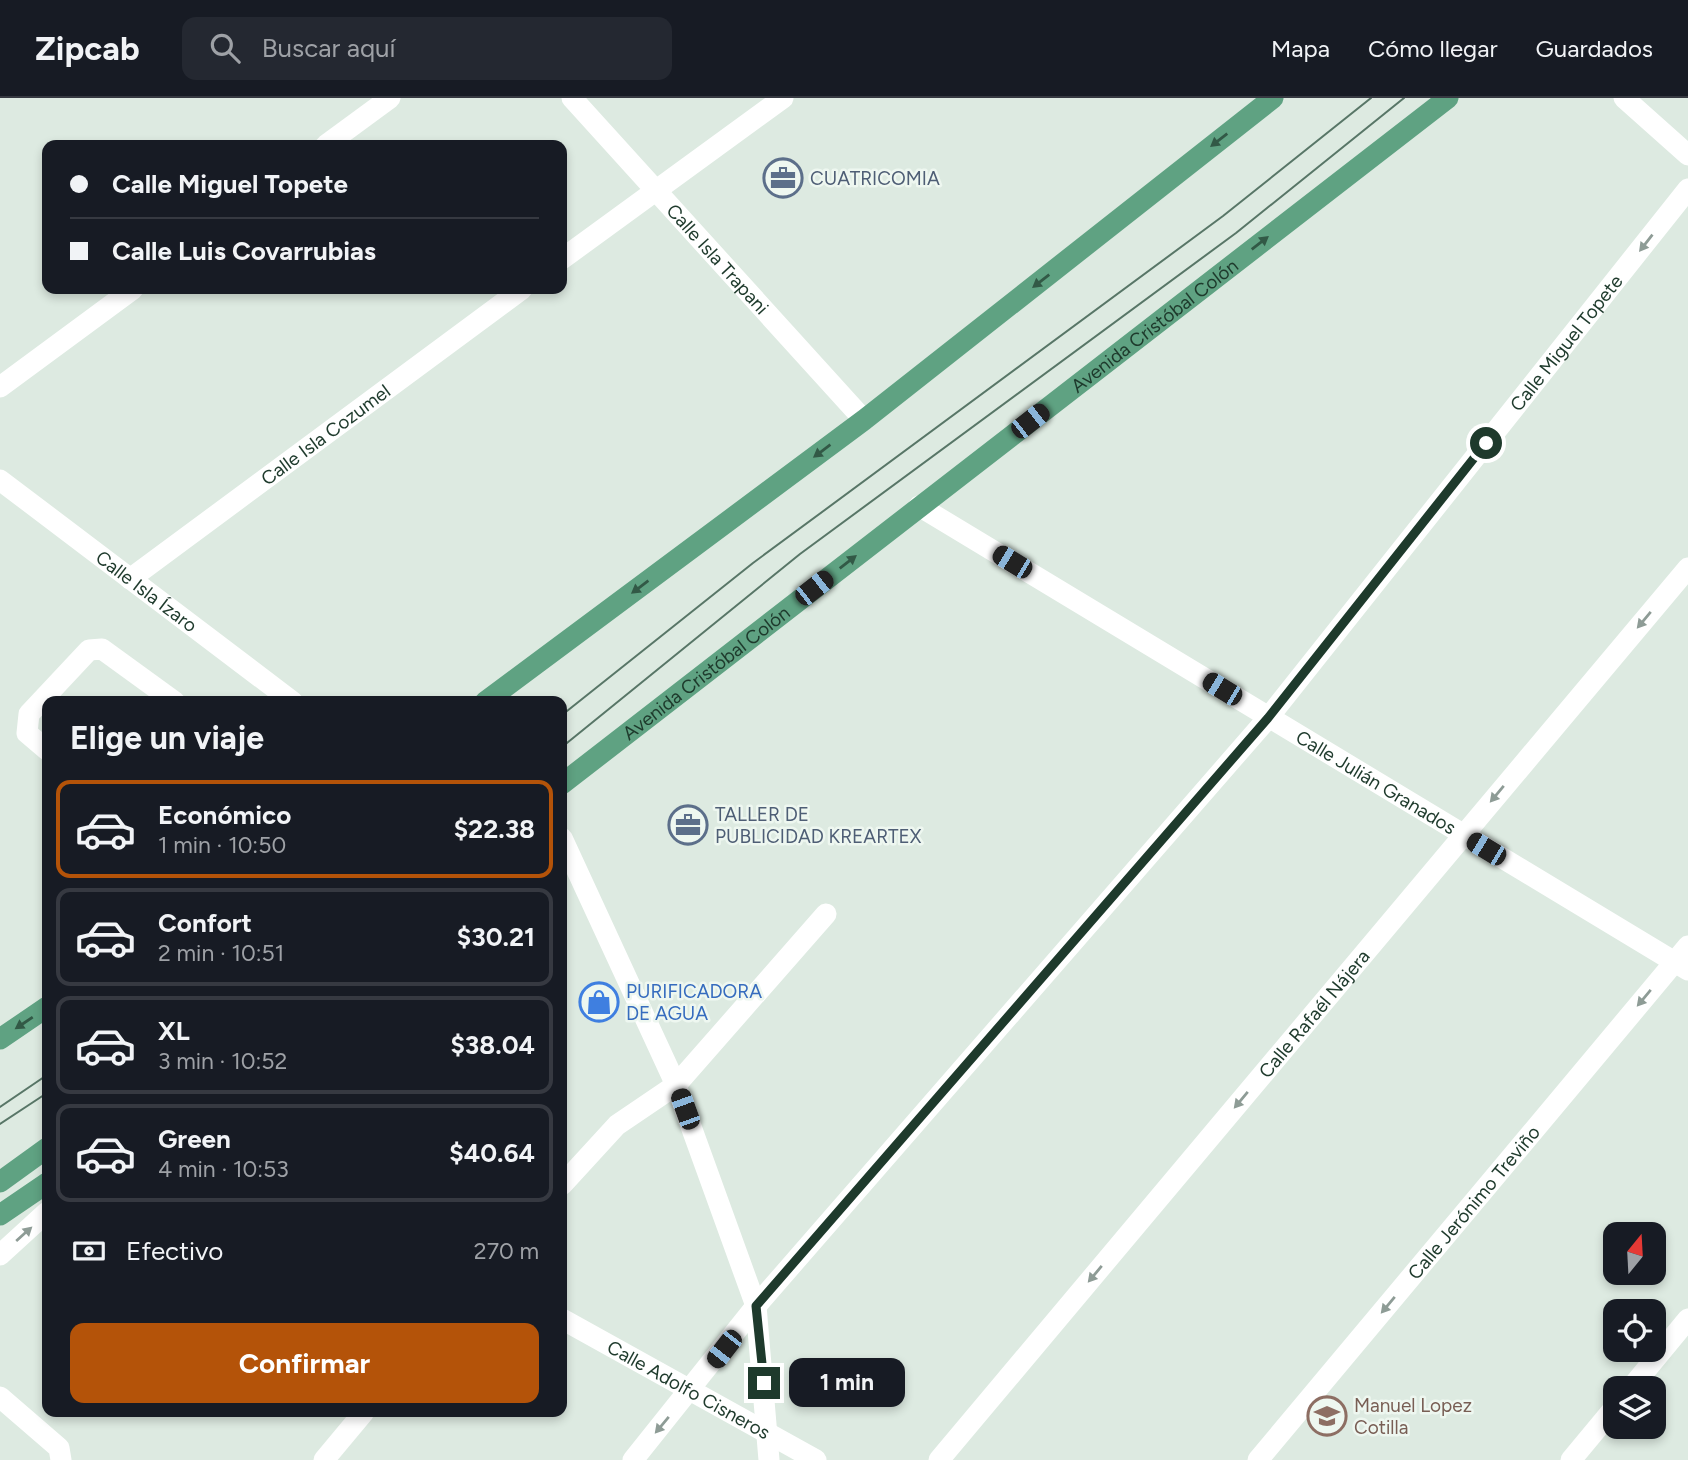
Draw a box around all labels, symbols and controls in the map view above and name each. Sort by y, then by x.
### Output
search box [182,17,672,80]
text: Zipcab [35,29,140,68]
icon: search [206,29,244,67]
text: Buscar aquí [262,32,396,64]
text: Mapa [1271,34,1330,63]
text: Cómo llegar [1368,34,1498,63]
text: Guardados [1536,34,1653,63]
one-way arrow [1211,133,1229,148]
office icon: CUATRICOMIA [762,157,804,199]
place label: CUATRICOMIA [810,167,940,190]
text: Calle Miguel Topete [112,168,348,200]
street label: Calle Isla Trapani [662,199,774,319]
one-way arrow [1638,233,1653,251]
text: Calle Luis Covarrubias [112,235,376,267]
one-way arrow [1251,235,1269,250]
street label: Avenida Cristóbal Colón [1066,254,1242,397]
street label: Calle Miguel Topete [1505,270,1627,416]
one-way arrow [1032,273,1049,288]
street label: Calle Isla Cozumel [256,379,394,490]
car [1007,400,1054,442]
route start [1470,427,1502,459]
one-way arrow [813,444,832,458]
car [989,542,1036,582]
street label: Calle Isla Ízaro [91,545,202,637]
one-way arrow [838,554,856,569]
car [791,567,838,609]
one-way arrow [631,579,649,593]
street label: Avenida Cristóbal Colón [618,601,794,744]
one-way arrow [1637,612,1652,629]
car [1199,669,1246,709]
text: Elige un viaje [70,719,264,757]
street label: Calle Julián Granados [1292,725,1461,839]
one-way arrow [1490,786,1505,803]
icon: car [74,798,137,861]
text: Económico [158,799,291,831]
place label: TALLER DE PUBLICIDAD KREARTEX [715,803,922,848]
office icon: TALLER DE PUBLICIDAD KREARTEX [667,804,709,846]
text: $22.38 [454,813,535,845]
car [1463,829,1510,869]
text: 1 min · 10:50 [158,831,286,859]
icon: car [74,906,137,969]
text: Confort [158,907,252,939]
text: $30.21 [457,921,535,953]
text: 2 min · 10:51 [158,939,284,967]
street label: Calle Rafaél Nájera [1254,945,1374,1082]
place label: PURIFICADORA DE AGUA [626,980,762,1025]
shop icon: PURIFICADORA DE AGUA [578,981,620,1023]
one-way arrow [1637,990,1652,1007]
icon: car [74,1014,137,1077]
text: XL [158,1015,190,1047]
one-way arrow [15,1016,33,1030]
text: $38.04 [450,1029,535,1061]
text: 3 min · 10:52 [158,1047,287,1075]
car [668,1086,703,1132]
one-way arrow [1233,1091,1249,1109]
street label: Calle Jerónimo Treviño [1403,1121,1545,1284]
icon: car [74,1122,137,1185]
text: Green [158,1123,231,1155]
text: $40.64 [449,1137,535,1169]
text: 4 min · 10:53 [158,1155,289,1183]
north arrow [1603,1222,1666,1284]
map controls [1603,1222,1666,1439]
one-way arrow [15,1226,32,1242]
icon: cash [70,1232,108,1270]
text: Efectivo [126,1235,223,1267]
text: 270 m [474,1237,539,1265]
one-way arrow [1088,1266,1103,1283]
one-way arrow [1381,1296,1396,1313]
button: locate [1603,1299,1666,1362]
button: Confirmar [70,1323,539,1403]
car [703,1326,746,1372]
street label: Calle Adolfo Cisneros [603,1335,774,1444]
callout: 1 min [788,1358,904,1408]
route end [748,1367,780,1399]
text: 1 min [820,1368,874,1396]
button: layers [1603,1376,1666,1439]
place label: Manuel Lopez Cotilla [1354,1394,1472,1439]
school or university icon: Manuel Lopez Cotilla [1306,1395,1348,1437]
one-way arrow [655,1416,670,1434]

